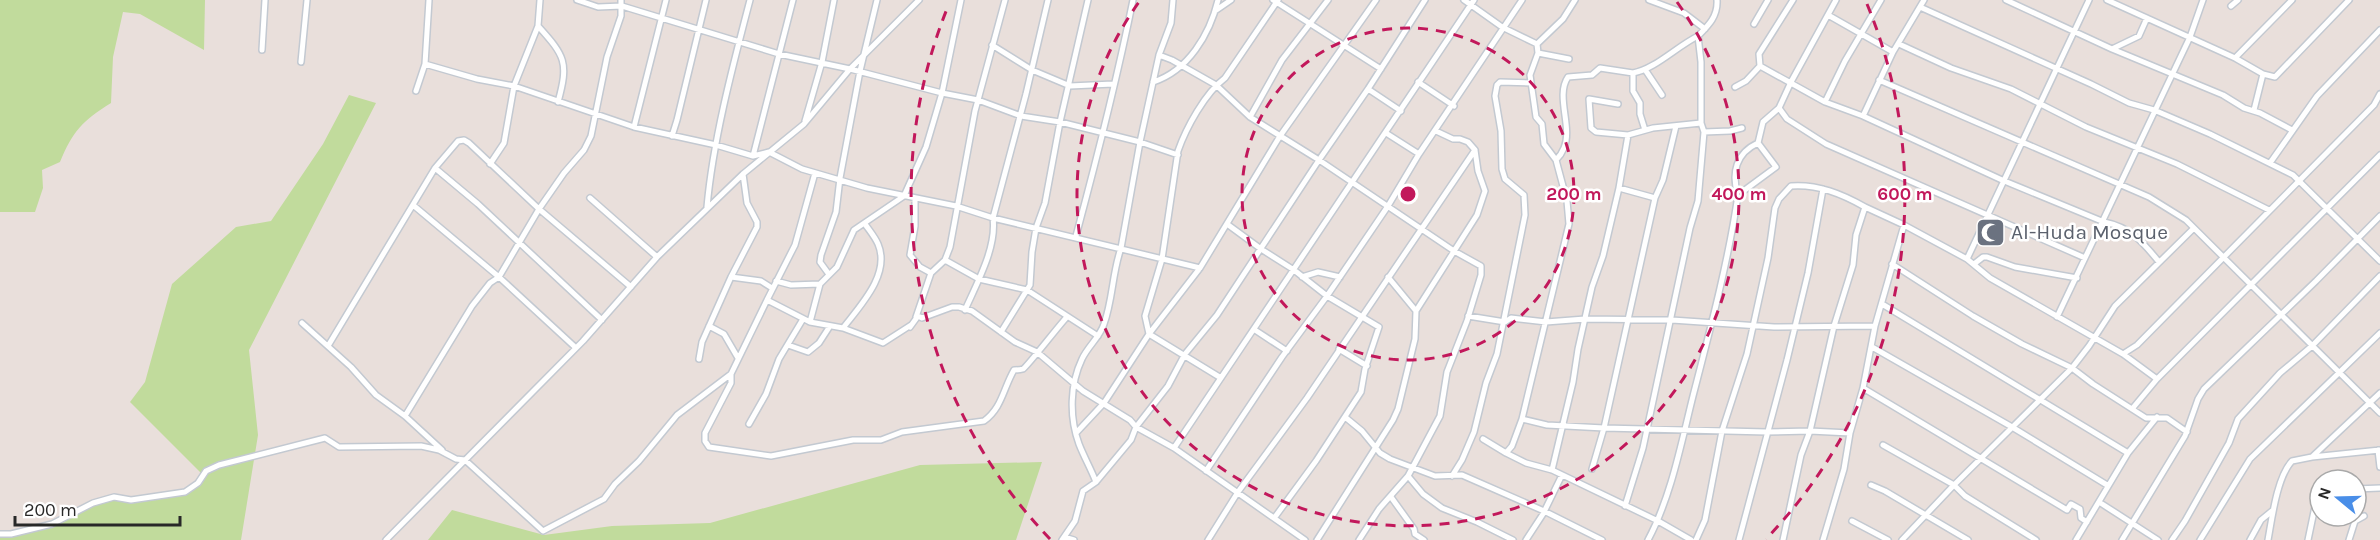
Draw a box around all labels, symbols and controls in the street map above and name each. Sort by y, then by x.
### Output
text: 200 m [1546,183,1602,205]
text: 400 m [1711,183,1767,205]
text: 600 m [1877,183,1933,205]
centre of rings [1398,184,1418,204]
mosque icon: Al-Huda Mosque [1974,216,2006,248]
place label: Al-Huda Mosque [2011,220,2168,244]
north arrow [2308,468,2368,528]
text: N [2313,485,2335,502]
scale bar [15,489,180,527]
text: 200 m [24,499,77,521]

